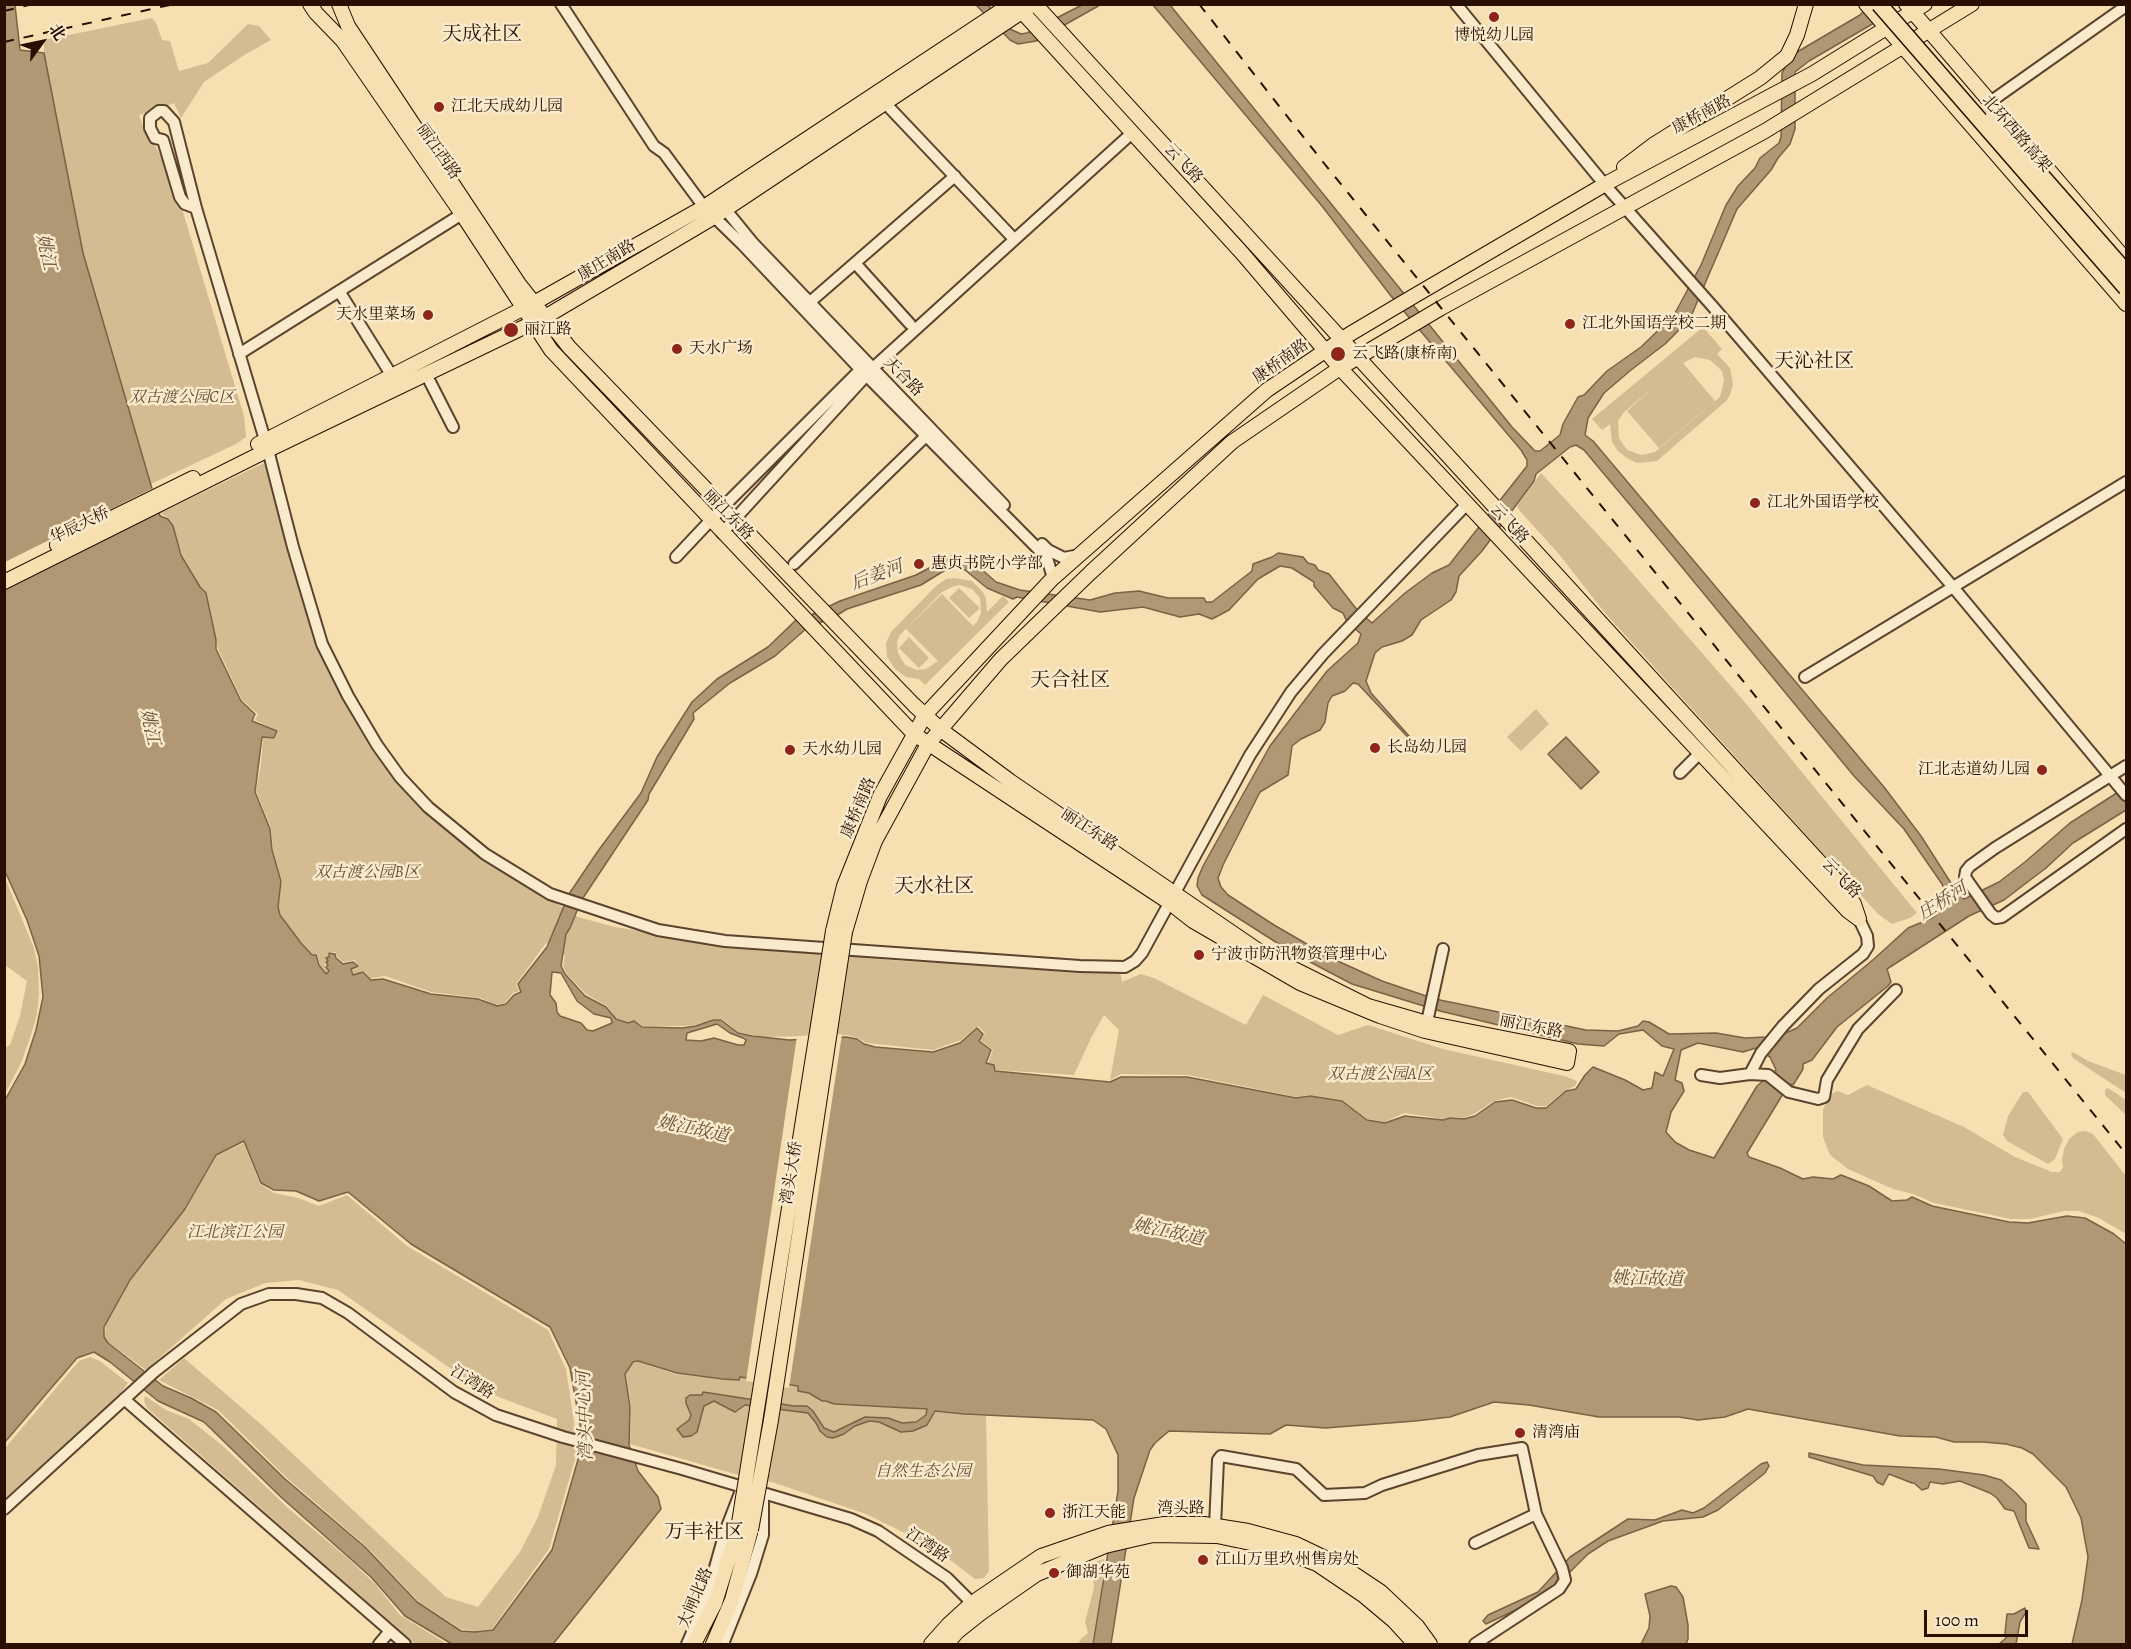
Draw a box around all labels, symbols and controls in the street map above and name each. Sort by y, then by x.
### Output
marker: 博悦幼儿园 [1487,10,1501,24]
north arrow [12,12,72,72]
text: 北 [44,19,71,45]
district label: 天成社区 [442,23,522,47]
place label: 博悦幼儿园 [1454,26,1534,46]
street label: 北环西路高架 [1977,91,2055,177]
street label: 康桥南路 [1669,92,1735,138]
place label: 江北天成幼儿园 [451,97,563,117]
marker: 江北天成幼儿园 [432,100,446,114]
street label: 丽江西路 [412,120,464,184]
street label: 云飞路 [1160,140,1206,188]
water label: 姚江 [31,232,59,272]
street label: 康庄南路 [575,236,639,286]
place label: 天水里菜场 [336,305,416,325]
marker: 天水里菜场 [421,308,435,322]
place label: 江北外国语学校二期 [1582,314,1726,334]
marker: 江北外国语学校二期 [1563,317,1577,331]
place label: 丽江路 [524,320,572,340]
marker: 丽江路 [502,321,520,339]
street label: 康桥南路 [1249,336,1313,388]
place label: 天水广场 [689,339,753,359]
marker: 天水广场 [670,342,684,356]
place label: 云飞路(康桥南) [1352,344,1457,364]
marker: 云飞路(康桥南) [1329,345,1347,363]
district label: 天沁社区 [1774,350,1854,374]
street label: 天合路 [879,353,927,401]
park label: 双古渡公园C区 [129,388,235,408]
street label: 丽江东路 [699,485,757,545]
place label: 江北外国语学校 [1767,493,1879,513]
marker: 江北外国语学校 [1748,496,1762,510]
street label: 云飞路 [1486,500,1532,548]
street label: 华辰大桥 [47,503,113,549]
place label: 惠贞书院小学部 [931,554,1043,574]
water label: 后姜河 [848,557,906,595]
marker: 惠贞书院小学部 [912,557,926,571]
district label: 天合社区 [1030,669,1110,693]
water label: 姚江 [135,707,163,747]
place label: 长岛幼儿园 [1387,738,1467,758]
place label: 天水幼儿园 [802,740,882,760]
marker: 长岛幼儿园 [1368,741,1382,755]
marker: 天水幼儿园 [783,743,797,757]
place label: 江北志道幼儿园 [1918,760,2030,780]
marker: 江北志道幼儿园 [2035,763,2049,777]
street label: 康桥南路 [838,775,880,841]
street label: 丽江东路 [1057,805,1121,855]
street label: 云飞路 [1817,855,1865,903]
park label: 双古渡公园B区 [314,863,420,883]
district label: 天水社区 [894,875,974,899]
water label: 庄桥河 [1914,879,1972,925]
place label: 宁波市防汛物资管理中心 [1211,945,1387,965]
marker: 宁波市防汛物资管理中心 [1192,948,1206,962]
street label: 丽江东路 [1498,1011,1564,1043]
park label: 双古渡公园A区 [1328,1065,1432,1085]
water label: 姚江故道 [656,1112,730,1148]
street label: 湾头大桥 [778,1140,806,1206]
water label: 姚江故道 [1131,1215,1205,1251]
park label: 江北滨江公园 [187,1223,283,1243]
water label: 姚江故道 [1611,1269,1683,1291]
street label: 江湾路 [447,1362,497,1404]
water label: 湾头中心河 [574,1371,598,1461]
place label: 清湾庙 [1532,1423,1580,1443]
marker: 清湾庙 [1513,1426,1527,1440]
park label: 自然生态公园 [875,1462,971,1482]
street label: 湾头路 [1157,1499,1205,1519]
place label: 浙江天能 [1062,1503,1126,1523]
marker: 浙江天能 [1043,1506,1057,1520]
district label: 万丰社区 [664,1521,744,1545]
street label: 江湾路 [902,1525,952,1567]
place label: 江山万里玖州售房处 [1215,1550,1359,1570]
marker: 江山万里玖州售房处 [1196,1553,1210,1567]
place label: 御湖华苑 [1066,1563,1130,1583]
street label: 大闸北路 [675,1565,717,1631]
marker: 御湖华苑 [1047,1566,1061,1580]
scale bar [1927,1598,2030,1636]
text: 100 m [1935,1608,1979,1632]

